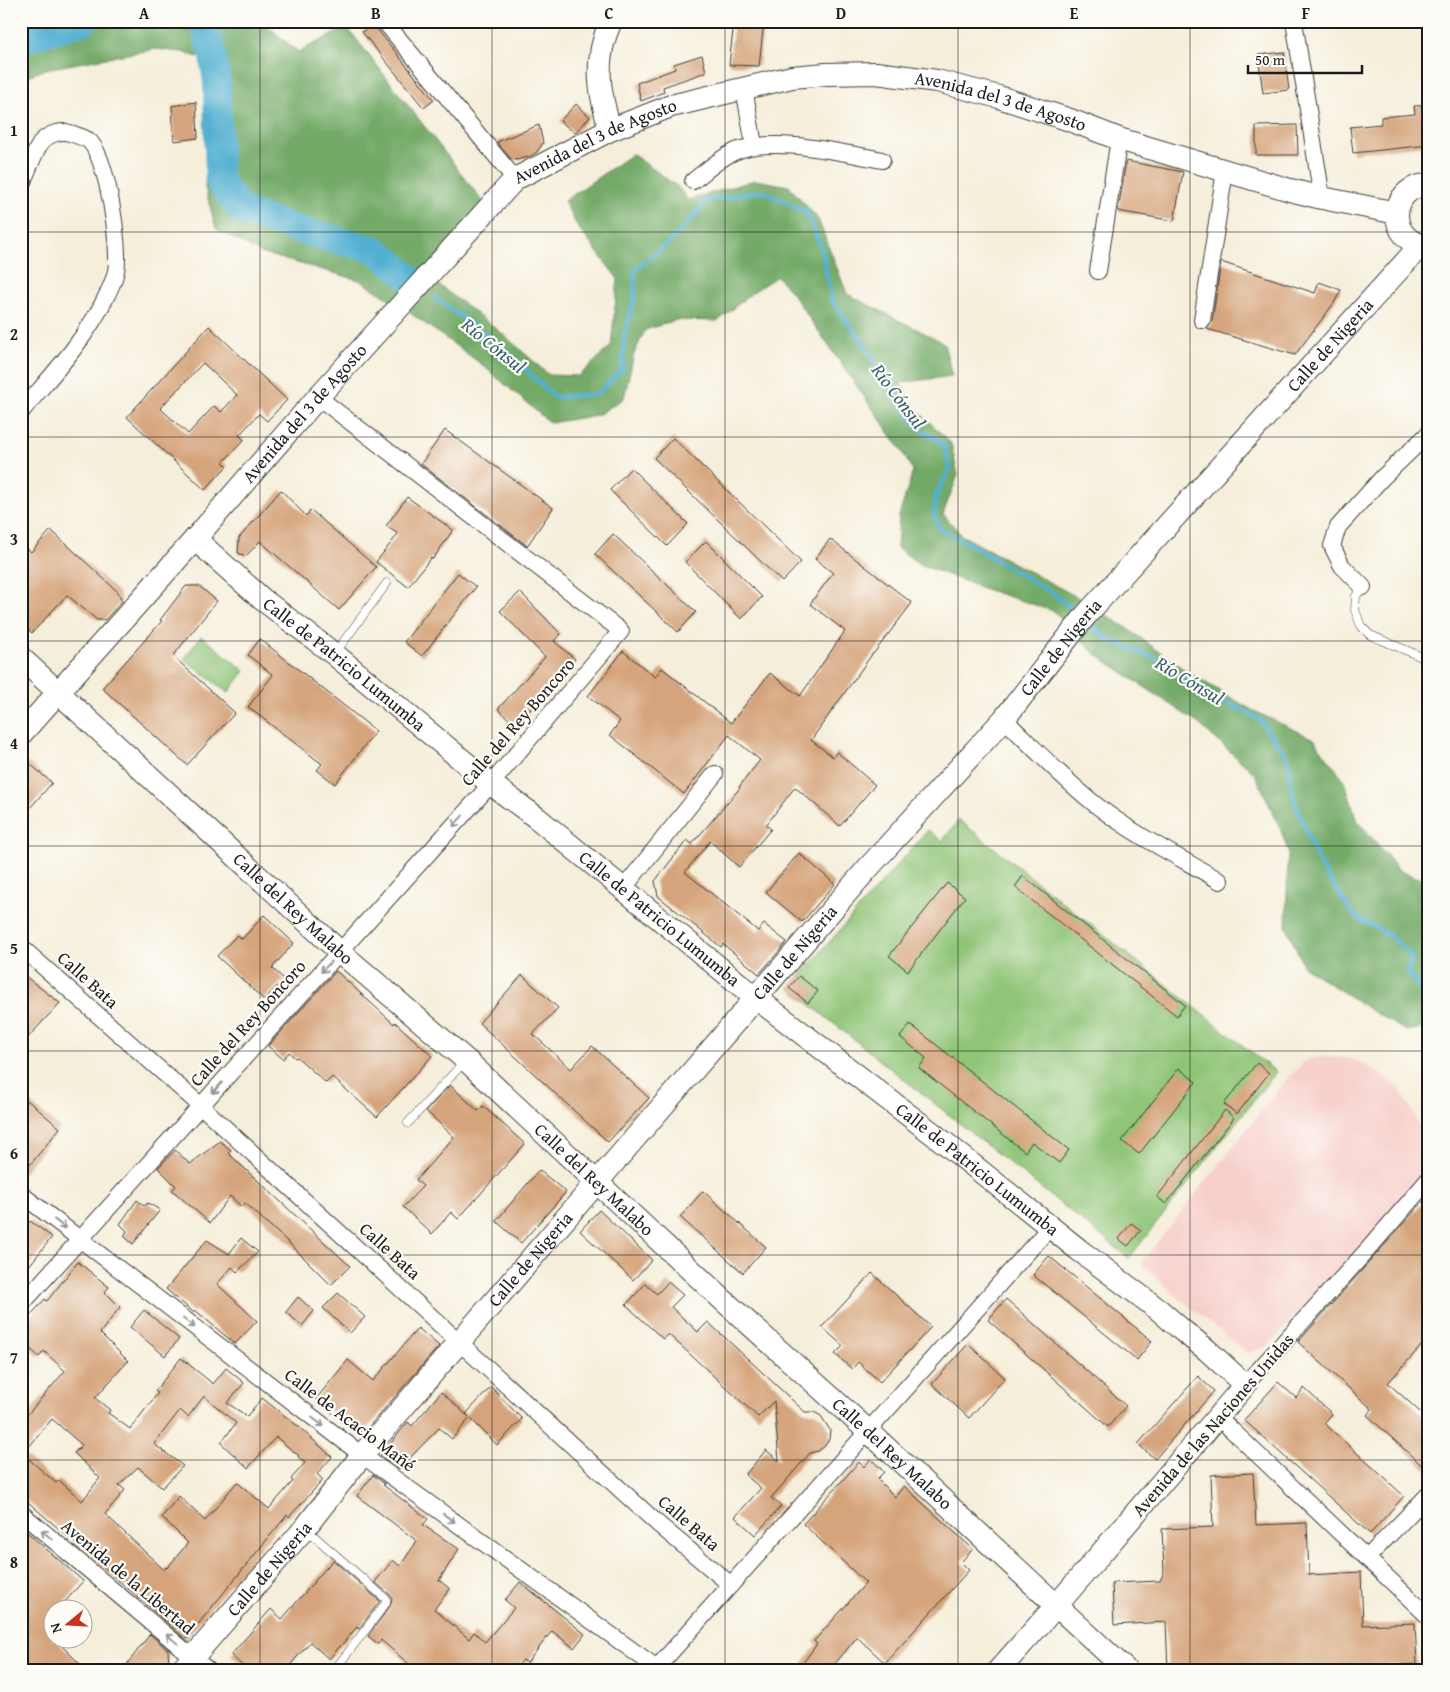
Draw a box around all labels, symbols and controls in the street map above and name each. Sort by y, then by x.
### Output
text: A [139,1,150,25]
text: B [371,1,381,25]
text: C [604,1,614,25]
text: D [836,1,846,25]
text: E [1070,1,1079,25]
text: F [1302,1,1310,25]
scale bar [1248,42,1361,74]
text: 50 m [1255,49,1286,70]
street label: Avenida del 3 de Agosto [913,64,1091,138]
street label: Avenida del 3 de Agosto [509,91,679,191]
text: 1 [10,118,18,142]
street label: Calle de Nigeria [1280,292,1380,398]
water label: Río Cónsul [455,310,532,380]
text: 2 [10,322,18,346]
street label: Avenida del 3 de Agosto [235,337,373,489]
water label: Río Cónsul [865,357,933,435]
text: 3 [10,527,18,551]
street label: Calle de Patricio Lumumba [257,590,432,738]
street label: Calle de Nigeria [1013,592,1108,702]
water label: Río Cónsul [1150,648,1230,712]
street label: Calle del Rey Boncoro [454,651,581,792]
text: 4 [10,731,18,755]
one-way arrow [452,814,464,827]
street label: Calle de Patricio Lumumba [573,844,747,993]
street label: Calle del Rey Malabo [227,846,360,971]
street label: Calle de Nigeria [746,898,844,1006]
text: 5 [10,936,18,960]
street label: Calle Bata [52,945,125,1015]
street label: Calle del Rey Boncoro [183,953,312,1092]
one-way arrow [320,961,332,974]
one-way arrow [211,1081,223,1094]
street label: Calle de Patricio Lumumba [890,1096,1066,1242]
street label: Calle del Rey Malabo [529,1116,660,1242]
text: 6 [10,1141,18,1165]
street label: Calle de Nigeria [481,1205,579,1313]
street label: Calle Bata [354,1216,427,1286]
one-way arrow [53,1219,66,1230]
one-way arrow [182,1318,196,1328]
street label: Avenida de las Naciones Unidas [1125,1327,1300,1522]
text: 7 [10,1345,18,1369]
street label: Calle de Acacio Mañé [279,1361,422,1478]
street label: Calle del Rey Malabo [826,1391,959,1516]
one-way arrow [311,1416,324,1427]
street label: Calle Bata [652,1488,727,1558]
street label: Avenida de la Libertad [56,1513,201,1641]
one-way arrow [442,1513,456,1523]
street label: Calle de Nigeria [220,1515,319,1622]
one-way arrow [41,1529,54,1540]
text: 8 [10,1550,18,1574]
north arrow [42,1600,92,1650]
text: N [44,1620,67,1636]
one-way arrow [165,1634,178,1645]

